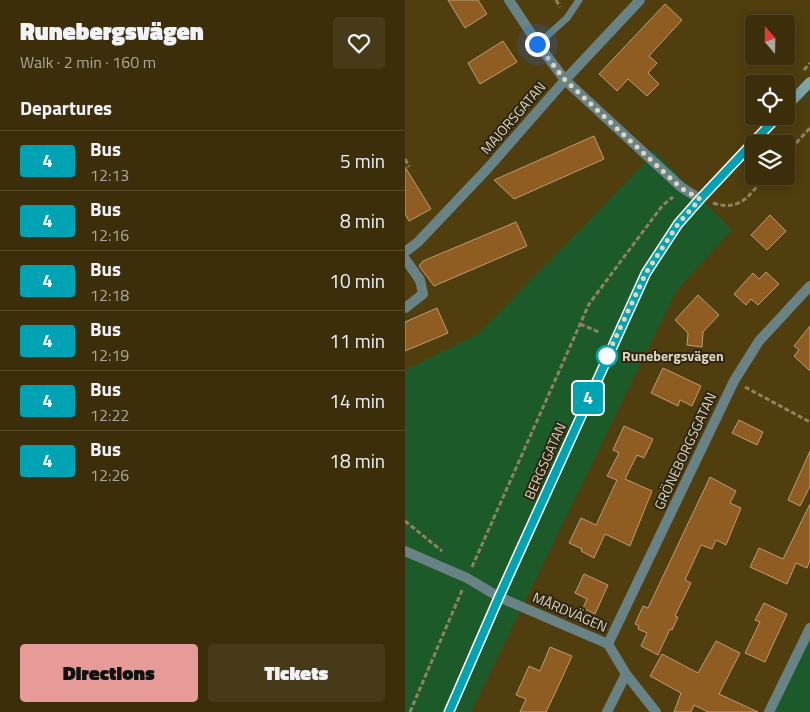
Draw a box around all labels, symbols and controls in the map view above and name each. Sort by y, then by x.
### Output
text: Runebergsvägen [20,13,204,49]
north arrow [745,15,795,65]
map controls [745,15,795,185]
button: heart [333,17,385,69]
your location [525,32,550,57]
text: Walk · 2 min · 160 m [20,50,156,74]
button: locate [745,75,795,125]
street label: MAJORSGATAN [475,77,550,159]
text: Departures [20,93,112,122]
text: Bus [90,134,121,163]
button: layers [745,135,795,185]
text: 5 min [340,146,385,175]
text: 4 [42,147,53,174]
text: 12:13 [90,163,129,187]
text: Bus [90,194,121,223]
text: 8 min [340,206,385,235]
text: 4 [42,207,53,234]
text: 12:16 [90,223,129,247]
text: Bus [90,254,121,283]
text: 10 min [329,266,385,295]
text: 4 [42,267,53,294]
text: 12:18 [90,283,129,307]
text: Bus [90,314,121,343]
text: 11 min [329,326,385,355]
text: 4 [42,327,53,354]
text: 12:19 [90,343,129,367]
marker: Runebergsvägen [596,345,618,367]
place label: Runebergsvägen [622,345,724,366]
text: Bus [90,374,121,403]
line badge: 4 [572,382,604,414]
text: 4 [583,384,593,411]
text: 14 min [329,386,385,415]
text: 4 [42,387,53,414]
street label: GRÖNEBORGSGATAN [648,389,721,513]
text: 12:22 [90,403,129,427]
street label: BERGSGATAN [518,419,571,503]
text: Bus [90,434,121,463]
text: 18 min [329,446,385,475]
text: 4 [42,447,53,474]
text: 12:26 [90,463,129,487]
street label: MÅRDVÄGEN [530,586,611,637]
button: Directions [20,644,198,702]
button: Tickets [208,644,385,702]

